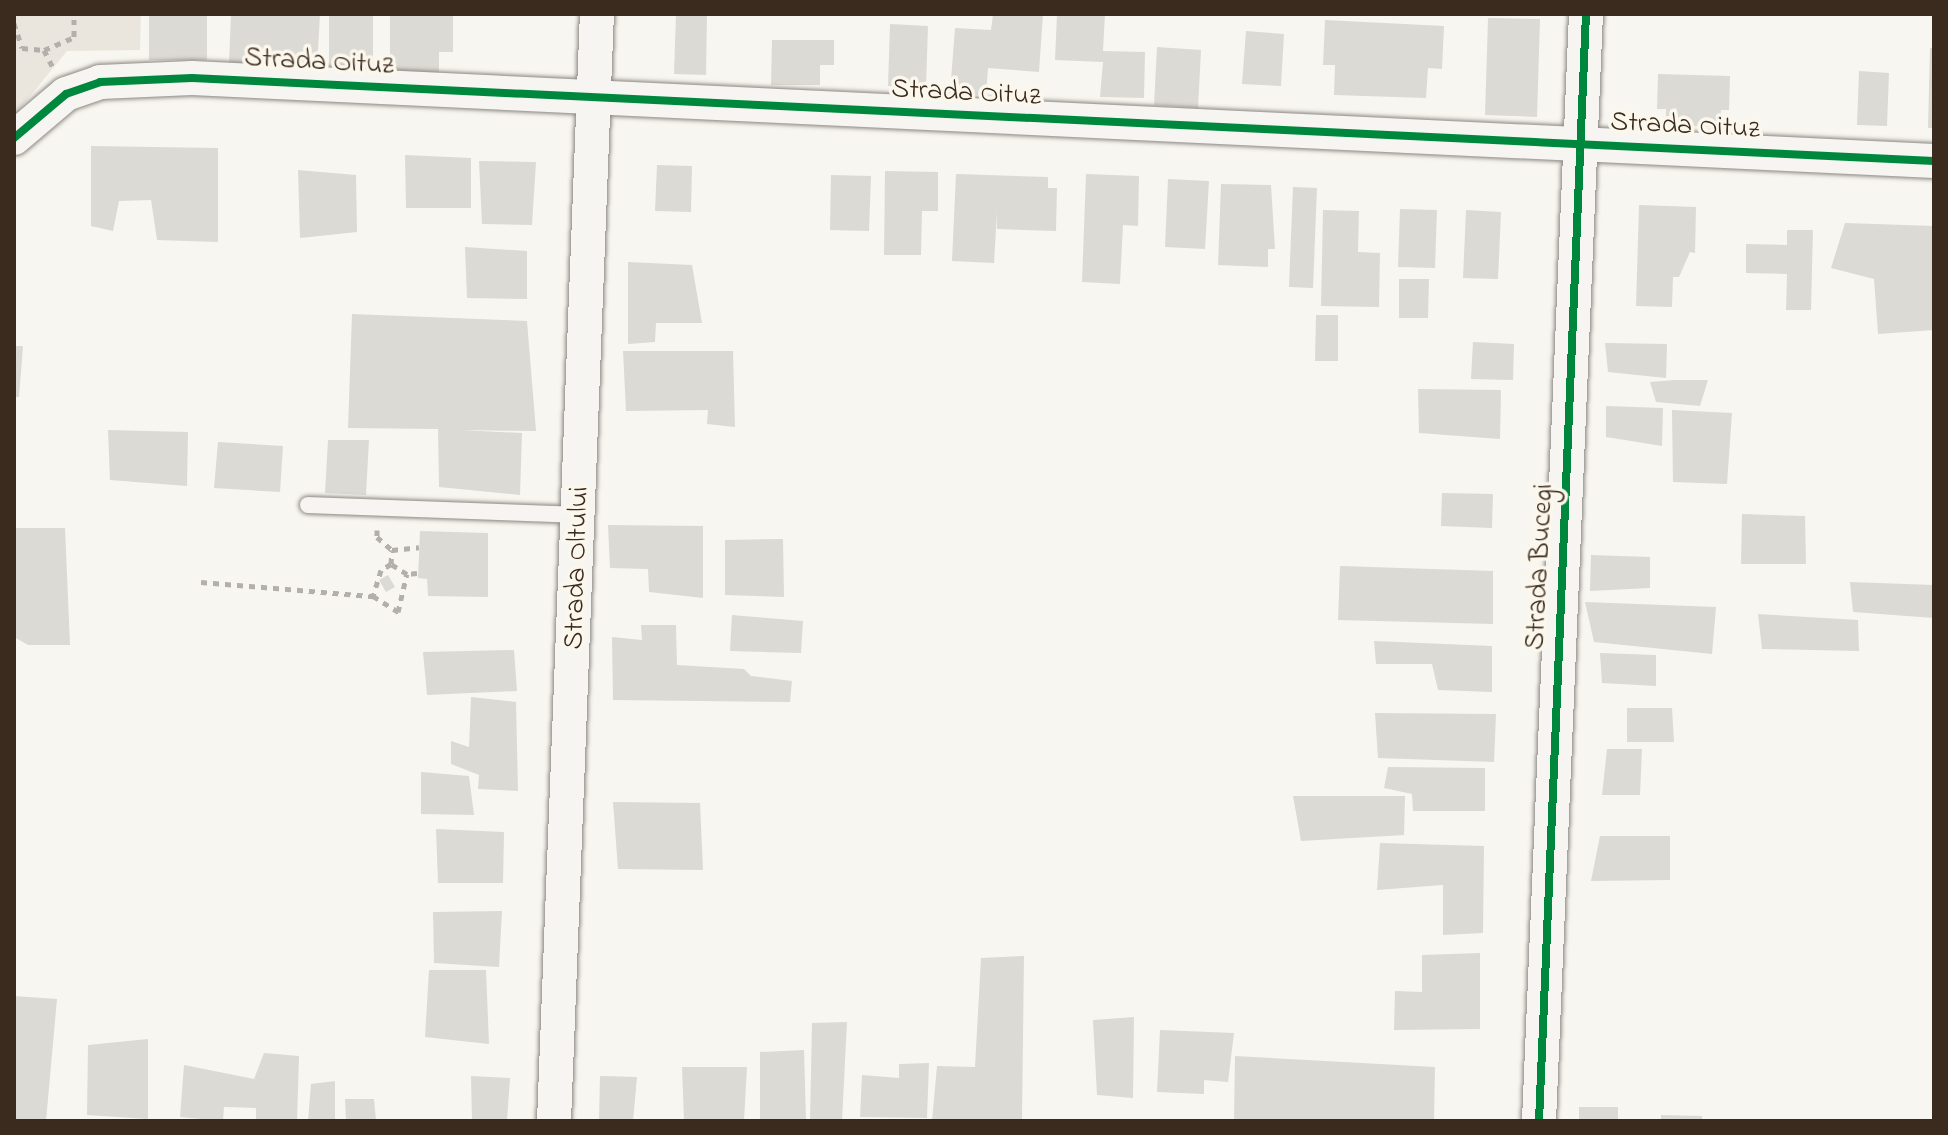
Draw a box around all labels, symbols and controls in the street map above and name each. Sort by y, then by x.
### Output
street label: Strada Oituz [243,42,395,84]
street label: Strada Oituz [890,73,1042,115]
street label: Strada Oituz [1609,106,1761,148]
street label: Strada Bucegi [1520,483,1562,651]
street label: Strada Oltului [558,486,598,650]

